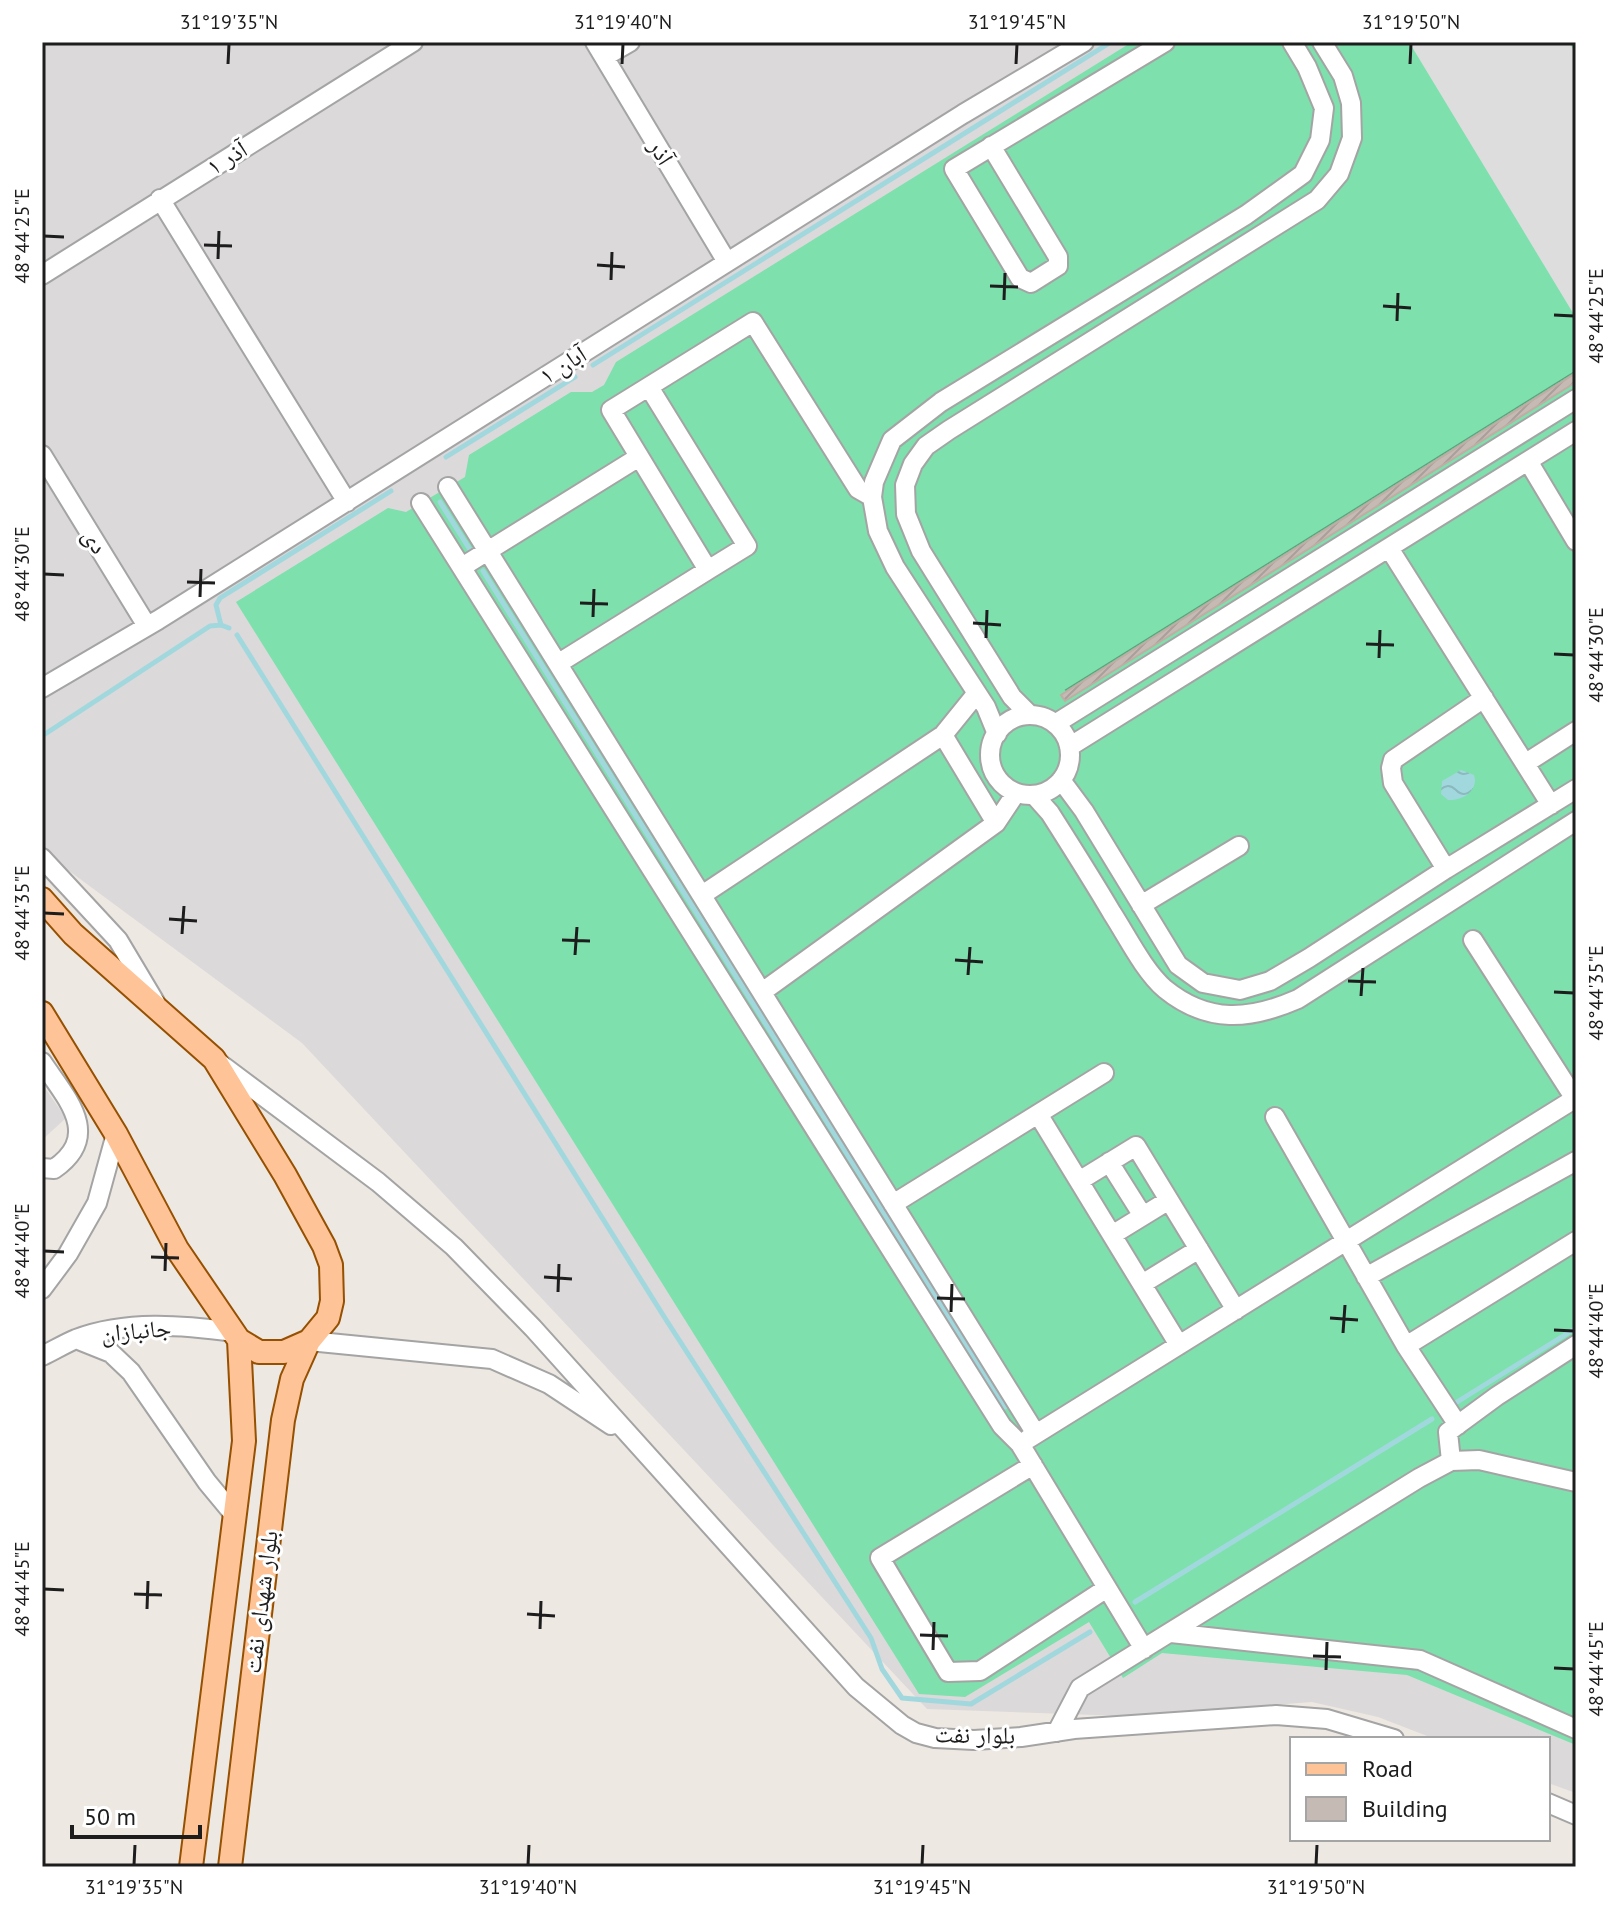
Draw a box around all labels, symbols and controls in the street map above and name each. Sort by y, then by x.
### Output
text: 31°19'35"N [180,9,278,35]
text: 31°19'40"N [574,9,672,35]
text: 31°19'45"N [968,9,1066,35]
text: 31°19'50"N [1362,9,1460,35]
street label: آذر [641,132,682,171]
street label: آذر ۱ [201,133,254,182]
text: 48°44'25"E [9,188,35,284]
text: 48°44'25"E [1583,268,1609,364]
street label: آبان ۱ [533,338,593,391]
street label: دی [76,522,115,559]
text: 48°44'30"E [9,526,35,622]
text: 48°44'30"E [1583,607,1609,703]
text: 48°44'35"E [9,865,35,961]
text: 48°44'35"E [1583,945,1609,1041]
text: 48°44'40"E [9,1203,35,1299]
text: 48°44'40"E [1583,1283,1609,1379]
street label: جانبازان [100,1312,172,1349]
street label: بلوار شهدای نفت [236,1529,285,1675]
text: 48°44'45"E [9,1541,35,1637]
text: 48°44'45"E [1583,1621,1609,1717]
street label: بلوار نفت [934,1718,1016,1751]
legend [1290,1737,1550,1841]
text: Road [1362,1753,1413,1784]
scale bar [72,1789,200,1839]
text: Building [1362,1793,1448,1824]
text: 50 m [84,1801,136,1832]
text: 31°19'35"N [85,1874,183,1900]
text: 31°19'40"N [479,1874,577,1900]
text: 31°19'45"N [873,1874,971,1900]
text: 31°19'50"N [1267,1874,1365,1900]

